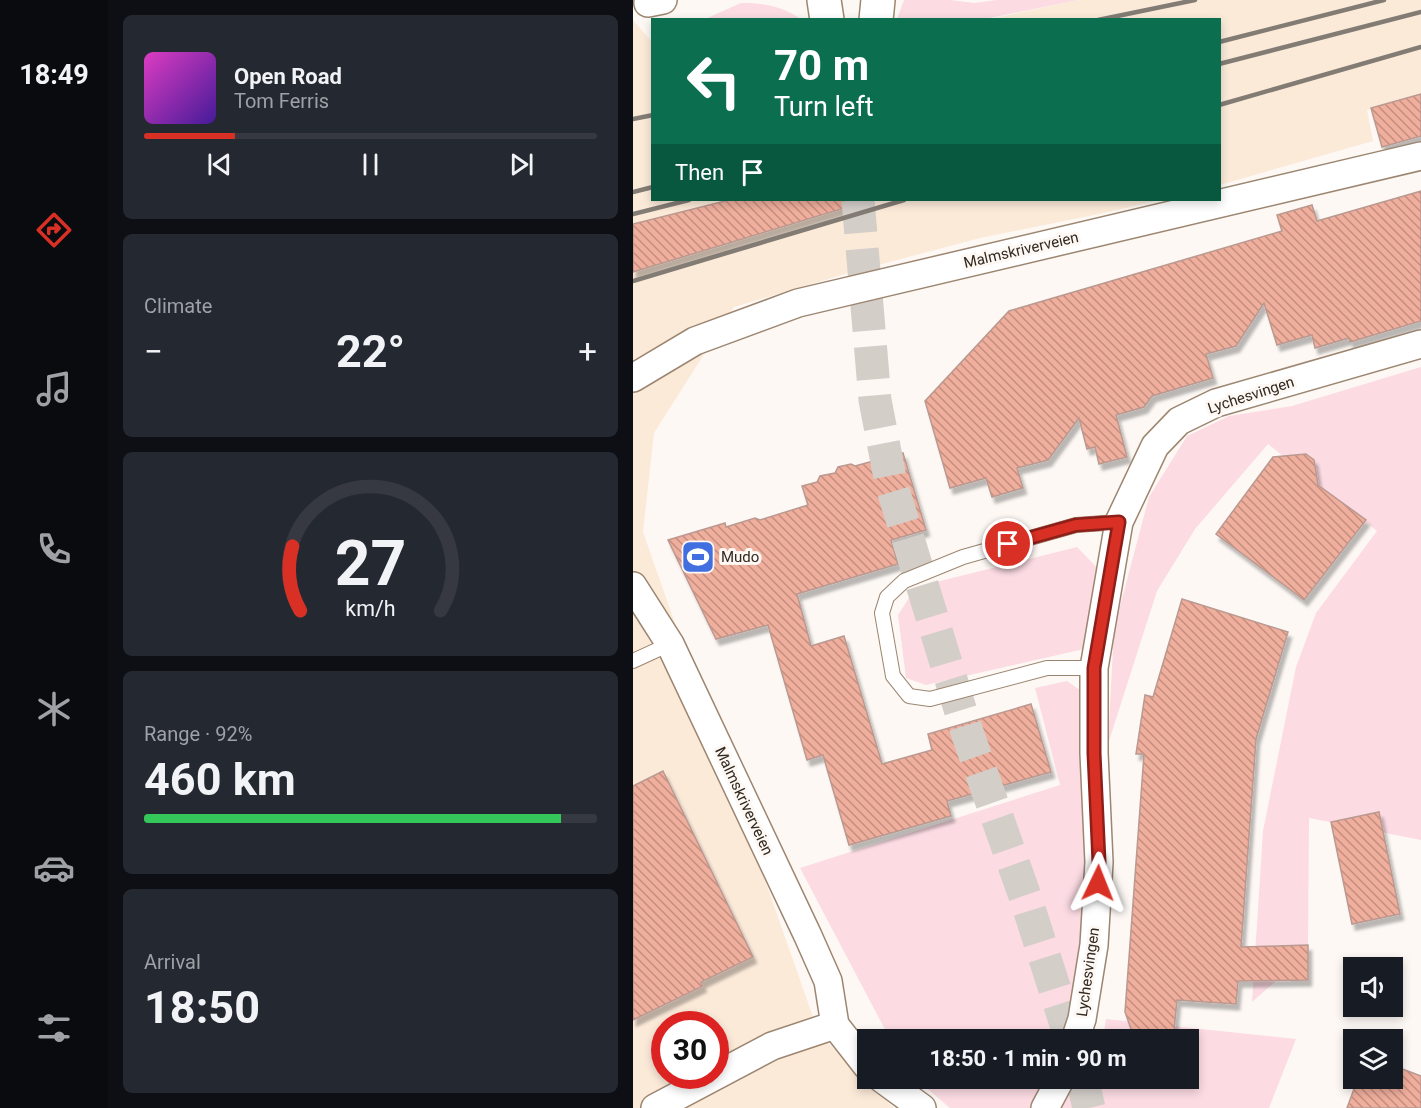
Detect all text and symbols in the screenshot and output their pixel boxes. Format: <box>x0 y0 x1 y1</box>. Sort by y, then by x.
text: 70 m <box>774 41 869 90</box>
icon: left <box>675 42 753 120</box>
text: 18:49 <box>19 59 89 91</box>
text: Open Road <box>234 64 342 89</box>
text: Tom Ferris <box>234 89 329 113</box>
text: Turn left <box>774 91 874 123</box>
icon: previous <box>203 148 236 181</box>
icon: pause <box>354 148 387 181</box>
icon: next <box>505 148 538 181</box>
icon: arrive <box>736 156 769 189</box>
text: Then <box>675 160 724 185</box>
icon: directions <box>33 209 75 251</box>
street label: Malmskriverveien <box>962 228 1080 272</box>
text: Climate <box>144 294 212 318</box>
text: 22° <box>336 325 405 378</box>
text: − <box>144 332 163 371</box>
text: + <box>578 332 597 371</box>
icon: music <box>33 368 75 410</box>
street label: Lychesvingen <box>1206 373 1296 417</box>
pin <box>982 518 1033 569</box>
text: 27 <box>335 527 406 600</box>
icon: arrive <box>991 527 1024 560</box>
icon: phone <box>33 528 75 570</box>
sports icon: Mudo <box>680 539 716 575</box>
place label: Mudo <box>721 548 759 566</box>
text: km/h <box>345 596 396 621</box>
icon: climate <box>33 688 75 730</box>
text: Range · 92% <box>144 722 252 746</box>
street label: Malmskriverveien <box>711 744 777 858</box>
text: 460 km <box>144 753 296 806</box>
icon: car <box>33 847 75 889</box>
position arrow <box>1066 851 1130 915</box>
street label: Lychesvingen <box>1073 926 1103 1018</box>
text: Arrival <box>144 950 201 974</box>
map controls <box>1343 957 1403 1089</box>
button: sound <box>1343 957 1403 1017</box>
text: 18:50 <box>144 981 260 1034</box>
icon: filters <box>33 1007 75 1049</box>
speed limit sign: 30 <box>651 1011 729 1089</box>
button: layers <box>1343 1029 1403 1089</box>
text: 18:50 · 1 min · 90 m <box>930 1046 1126 1071</box>

